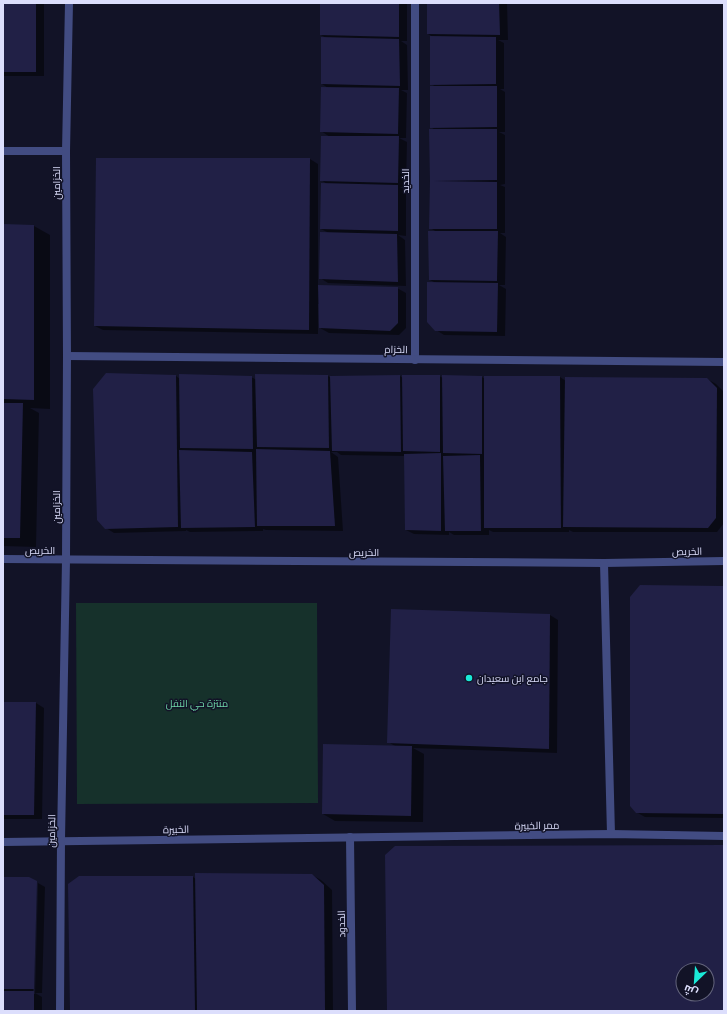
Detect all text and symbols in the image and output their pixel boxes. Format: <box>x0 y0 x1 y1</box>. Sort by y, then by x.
street label: الخزامين <box>51 166 63 200</box>
street label: الخديد <box>400 169 411 193</box>
street label: الخزام <box>384 344 408 357</box>
street label: الخزامين <box>51 490 63 524</box>
street label: الخريص <box>25 545 55 557</box>
street label: الخريص <box>672 546 702 558</box>
street label: الخريص <box>349 547 379 559</box>
marker: جامع ابن سعيدان <box>464 673 474 683</box>
place label: جامع ابن سعيدان <box>477 673 548 685</box>
park label: منتزة حي النفل <box>166 698 228 711</box>
street label: الخزامين <box>46 814 58 848</box>
street label: ممر الخبيرة <box>514 820 560 831</box>
street label: الخبيرة <box>163 824 189 835</box>
street label: الخدود <box>336 910 347 938</box>
north arrow <box>675 962 715 1002</box>
text: ش <box>682 982 700 999</box>

